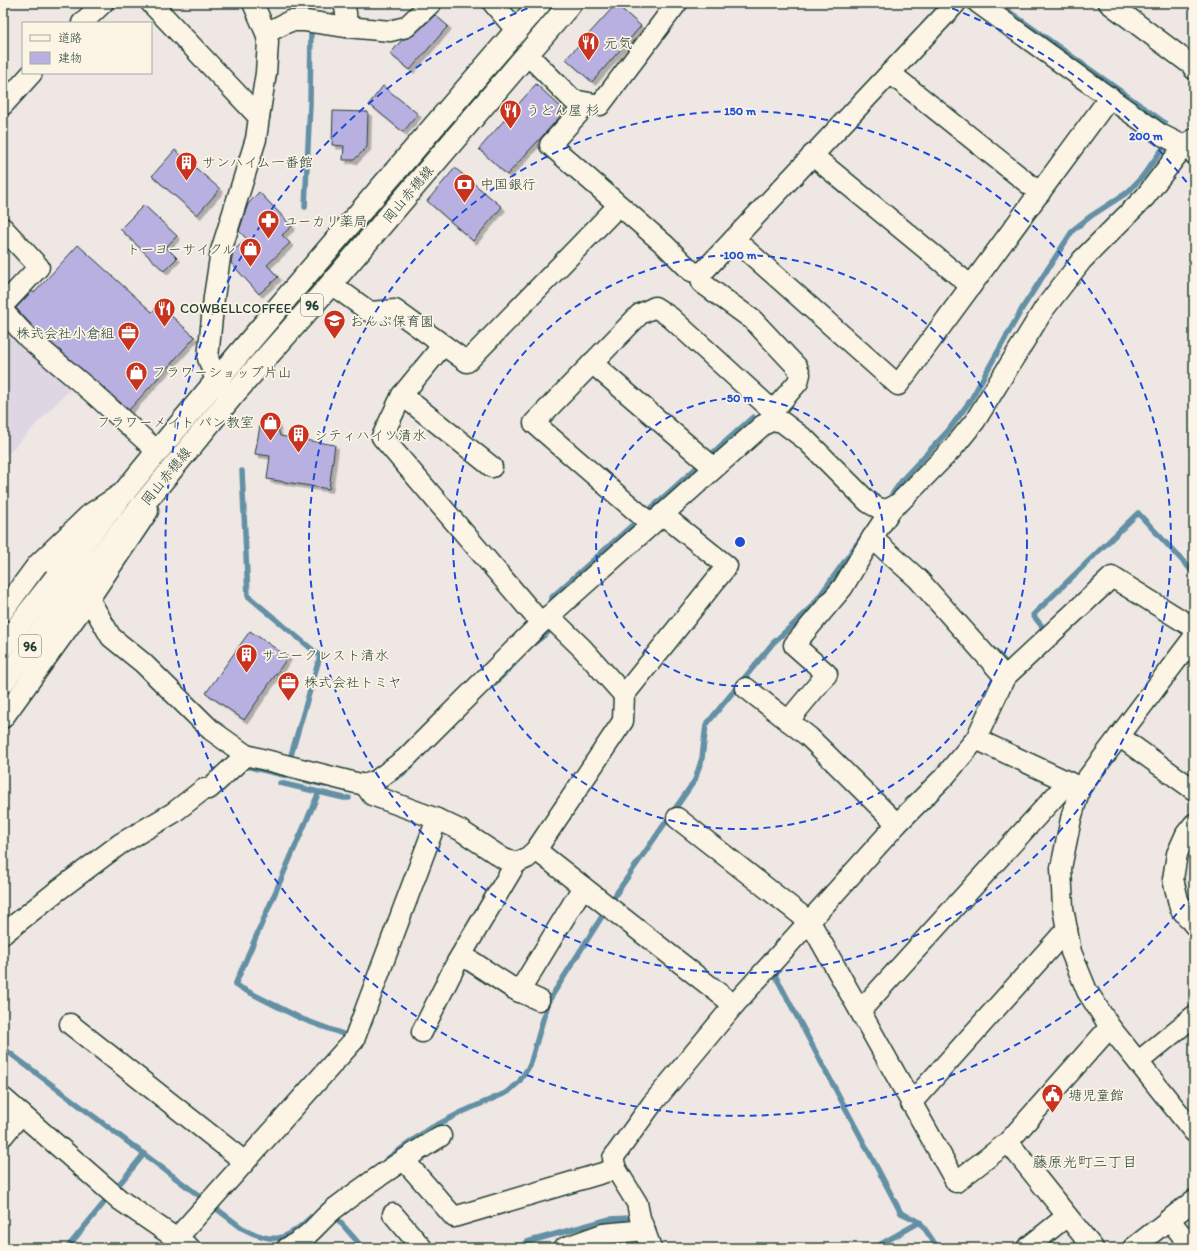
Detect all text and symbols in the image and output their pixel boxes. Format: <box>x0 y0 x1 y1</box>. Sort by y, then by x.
legend <box>22 22 152 74</box>
restaurant icon: 元気 <box>575 30 601 63</box>
text: 道路 <box>58 31 82 45</box>
place label: 元気 <box>604 35 632 52</box>
text: 建物 <box>58 51 82 65</box>
restaurant icon: うどん屋 杉 <box>497 97 523 130</box>
place label: うどん屋 杉 <box>526 102 599 119</box>
text: 150 m <box>724 104 757 118</box>
text: 200 m <box>1129 129 1164 143</box>
building icon: サンハイム一番館 <box>173 149 199 182</box>
place label: サンハイム一番館 <box>202 154 313 171</box>
street label: 岡山赤穂線 <box>379 162 437 227</box>
bank icon: 中国銀行 <box>451 171 477 204</box>
place label: 中国銀行 <box>480 176 536 193</box>
pharmacy icon: ユーカリ薬局 <box>255 208 281 241</box>
place label: ユーカリ薬局 <box>284 213 367 230</box>
shop icon: トーヨーサイクル <box>238 236 264 269</box>
place label: トーヨーサイクル <box>127 241 236 258</box>
text: 100 m <box>723 248 757 262</box>
road number: 96 <box>301 294 323 316</box>
restaurant icon: COWBELLCOFFEE <box>151 295 177 328</box>
place label: COWBELLCOFFEE <box>180 300 292 317</box>
school or university icon: おんぷ保育園 <box>322 308 348 341</box>
place label: おんぷ保育園 <box>350 313 434 330</box>
office icon: 株式会社小倉組 <box>116 320 142 353</box>
place label: 株式会社小倉組 <box>16 325 114 342</box>
shop icon: フラワーショップ片山 <box>123 359 149 392</box>
place label: フラワーショップ片山 <box>152 364 292 381</box>
text: 50 m <box>727 391 754 405</box>
shop icon: フラワーメイト パン教室 <box>257 409 283 442</box>
place label: フラワーメイト パン教室 <box>97 414 254 431</box>
building icon: シティハイツ清水 <box>285 422 311 455</box>
place label: シティハイツ清水 <box>314 427 426 444</box>
street label: 岡山赤穂線 <box>138 444 195 509</box>
centre of rings <box>733 535 747 549</box>
road number: 96 <box>19 635 41 657</box>
building icon: サニークレスト清水 <box>234 642 260 675</box>
place label: サニークレスト清水 <box>262 647 389 664</box>
office icon: 株式会社トミヤ <box>275 669 301 702</box>
place label: 株式会社トミヤ <box>304 674 402 691</box>
public building icon: 塘児童館 <box>1039 1082 1065 1115</box>
place label: 塘児童館 <box>1068 1087 1124 1104</box>
district label: 藤原光町三丁目 <box>1032 1153 1138 1171</box>

